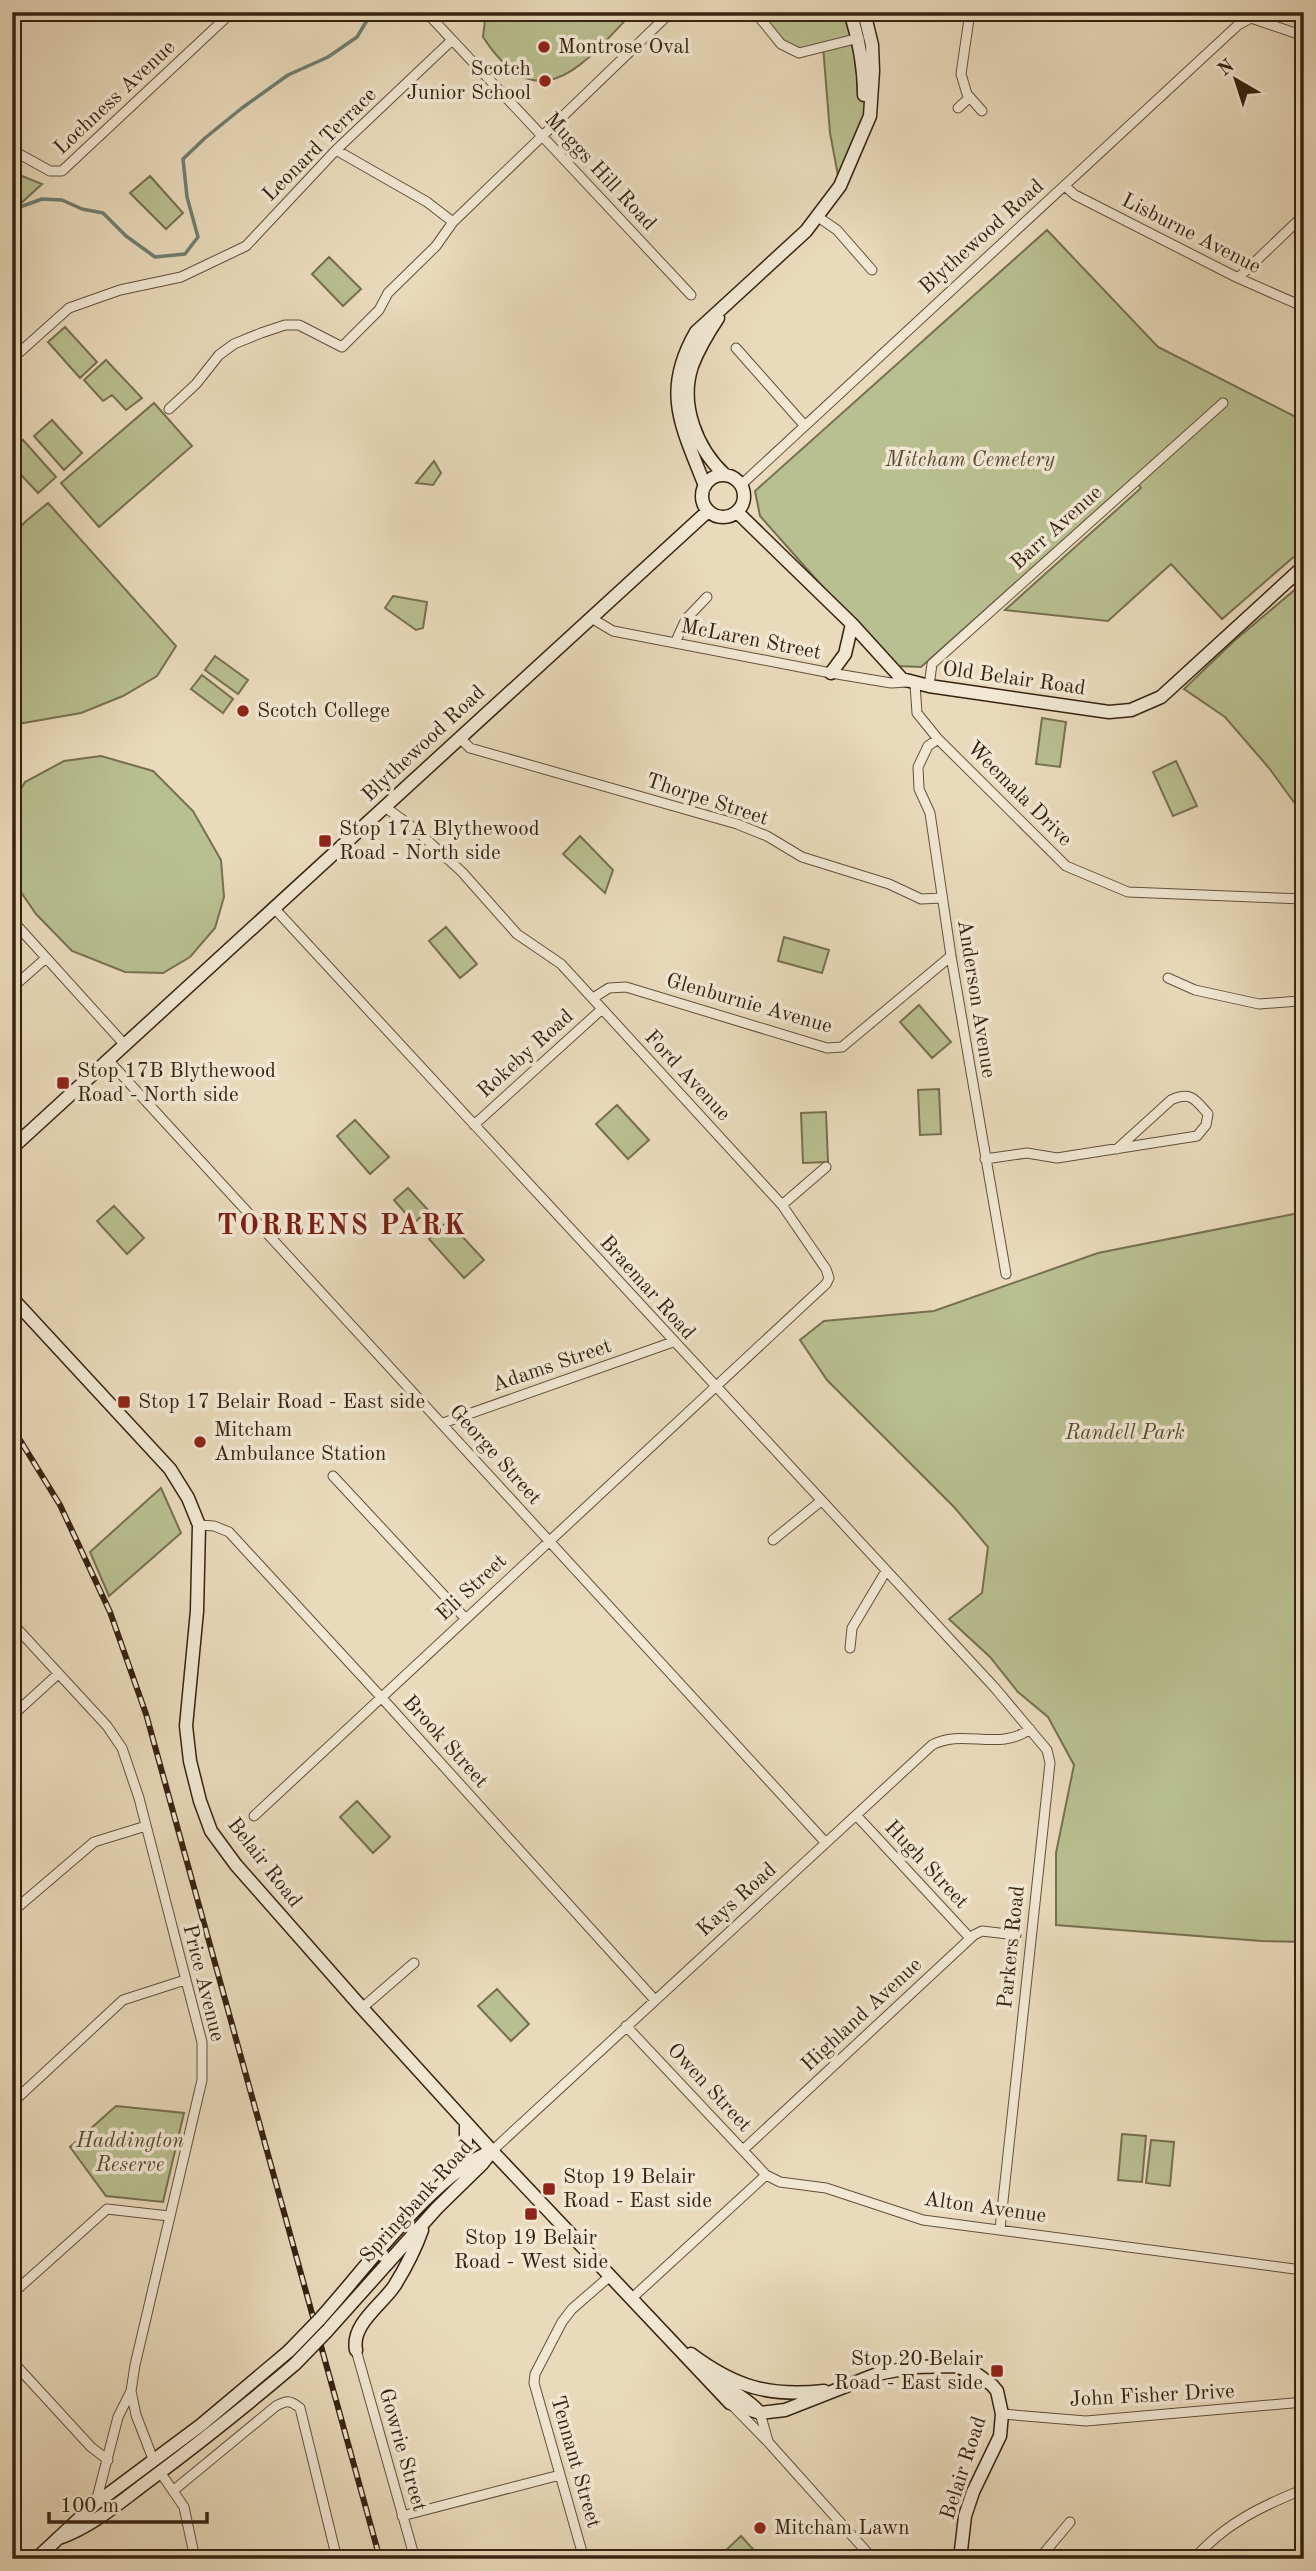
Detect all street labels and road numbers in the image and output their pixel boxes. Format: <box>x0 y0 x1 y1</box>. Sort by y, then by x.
street label: Lochness Avenue <box>50 37 180 159</box>
street label: Leonard Terrace <box>259 84 381 206</box>
street label: Muggs Hill Road <box>540 109 660 235</box>
street label: Blythewood Road <box>916 176 1048 298</box>
street label: Lisburne Avenue <box>1118 190 1264 278</box>
street label: Barr Avenue <box>1007 482 1107 574</box>
street label: McLaren Street <box>679 616 823 664</box>
street label: Old Belair Road <box>941 659 1087 699</box>
street label: Blythewood Road <box>359 682 490 806</box>
street label: Weemala Drive <box>962 737 1076 851</box>
street label: Thorpe Street <box>643 770 771 830</box>
street label: Anderson Avenue <box>953 918 999 1080</box>
street label: Glenburnie Avenue <box>664 970 834 1038</box>
street label: Rokeby Road <box>474 1006 578 1102</box>
street label: Ford Avenue <box>640 1027 734 1125</box>
street label: Braemar Road <box>595 1232 699 1344</box>
street label: Adams Street <box>490 1336 614 1396</box>
street label: George Street <box>445 1401 545 1509</box>
street label: Eli Street <box>433 1551 511 1625</box>
street label: Brook Street <box>398 1692 492 1792</box>
street label: Belair Road <box>223 1814 305 1912</box>
street label: Hugh Street <box>880 1817 972 1913</box>
street label: Kays Road <box>693 1859 781 1941</box>
street label: Parkers Road <box>995 1885 1029 2009</box>
street label: Price Avenue <box>178 1922 228 2044</box>
street label: Highland Avenue <box>798 1954 926 2076</box>
street label: Owen Street <box>663 2040 755 2136</box>
street label: Springbank Road <box>357 2137 477 2267</box>
street label: Alton Avenue <box>922 2189 1048 2227</box>
street label: John Fisher Drive <box>1069 2381 1235 2411</box>
street label: Gowrie Street <box>374 2386 430 2514</box>
street label: Tennant Street <box>546 2393 604 2531</box>
street label: Belair Road <box>937 2414 991 2522</box>

